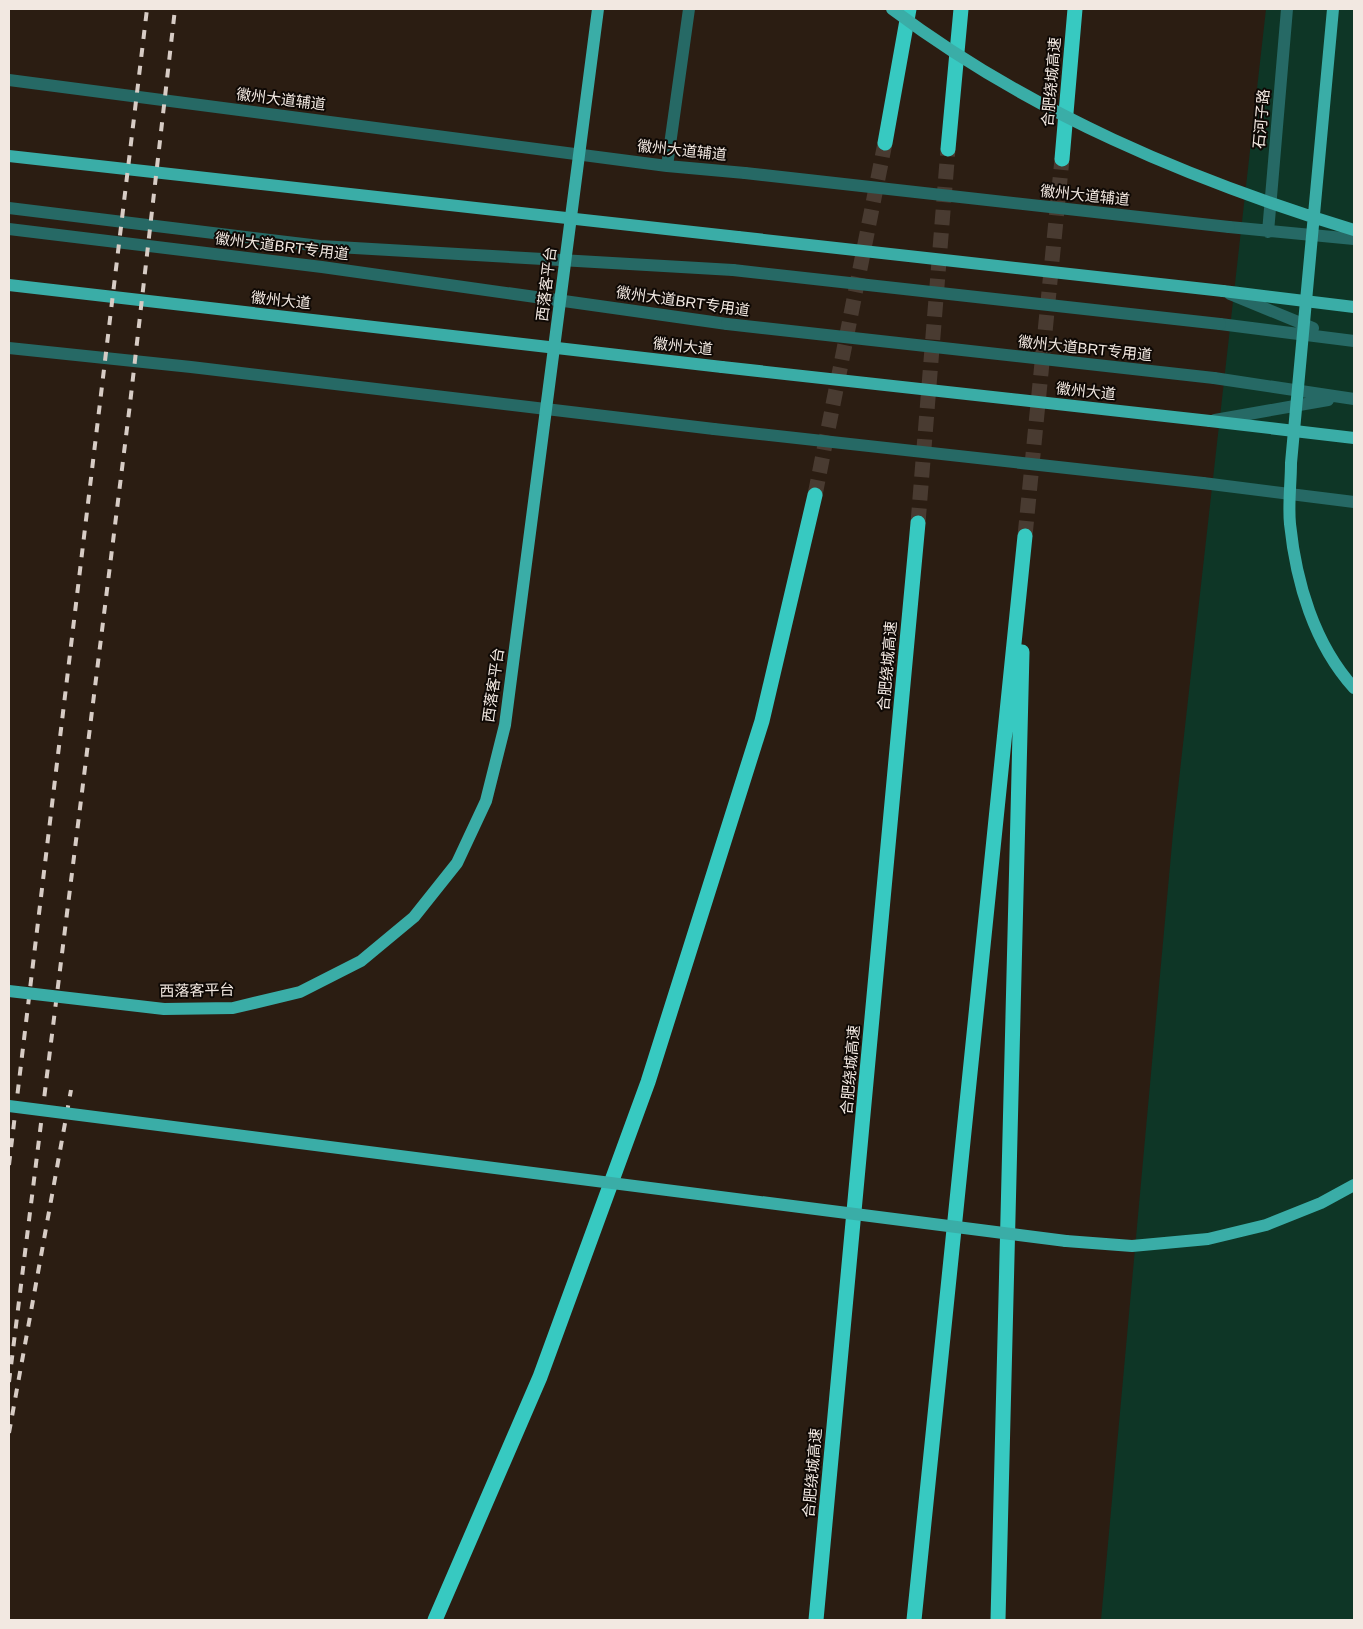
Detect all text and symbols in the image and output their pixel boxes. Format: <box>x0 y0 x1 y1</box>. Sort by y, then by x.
street label: 合肥绕城高速 <box>1039 36 1063 128</box>
street label: 徽州大道辅道 <box>235 85 327 113</box>
street label: 石河子路 <box>1250 88 1272 150</box>
street label: 徽州大道辅道 <box>636 137 728 163</box>
street label: 徽州大道辅道 <box>1039 182 1131 208</box>
street label: 徽州大道BRT专用道 <box>214 229 350 263</box>
street label: 西落客平台 <box>533 246 559 322</box>
street label: 徽州大道BRT专用道 <box>615 283 751 319</box>
street label: 徽州大道 <box>250 288 312 312</box>
street label: 徽州大道BRT专用道 <box>1017 333 1153 363</box>
street label: 徽州大道 <box>652 334 714 358</box>
street label: 徽州大道 <box>1055 379 1117 403</box>
street label: 合肥绕城高速 <box>875 620 899 712</box>
street label: 西落客平台 <box>479 647 507 723</box>
street label: 西落客平台 <box>159 981 235 999</box>
street label: 合肥绕城高速 <box>838 1024 862 1116</box>
street label: 合肥绕城高速 <box>800 1427 824 1519</box>

